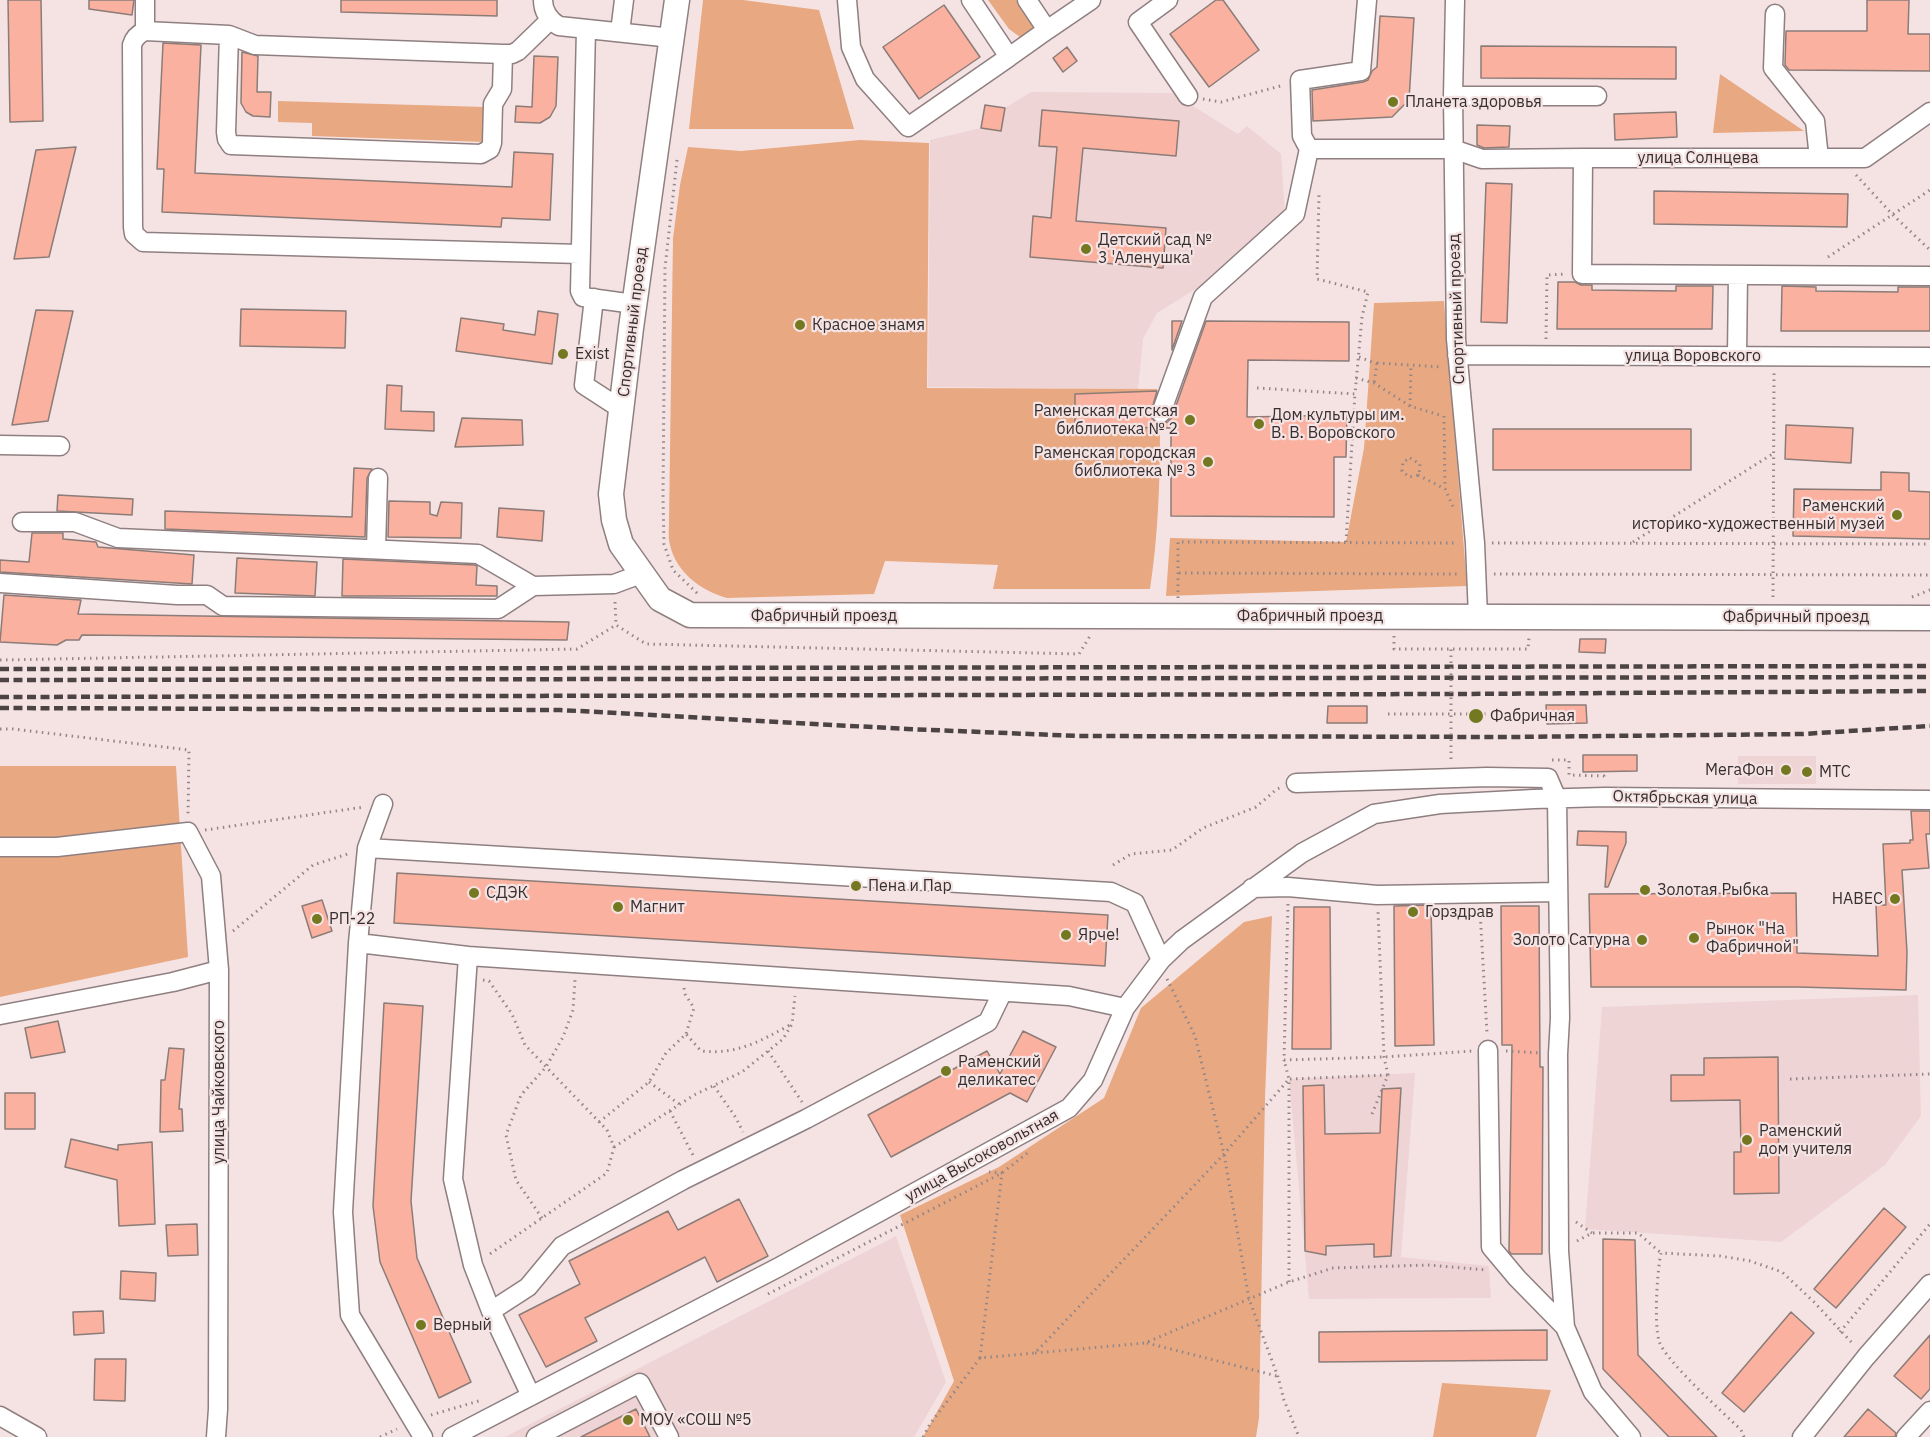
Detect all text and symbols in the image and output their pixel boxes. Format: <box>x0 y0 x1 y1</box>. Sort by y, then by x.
place label: Планета здоровья <box>1405 92 1542 112</box>
marker: Планета здоровья <box>1386 95 1400 109</box>
street label: улица Солнцева <box>1637 148 1759 168</box>
place label: Детский сад № 3 'Аленушка' <box>1098 230 1212 268</box>
street label: Спортивный проезд <box>1445 233 1469 385</box>
marker: Детский сад № 3 'Аленушка' <box>1079 242 1093 256</box>
street label: Спортивный проезд <box>614 246 652 398</box>
place label: Красное знамя <box>812 315 925 335</box>
marker: Красное знамя <box>793 318 807 332</box>
place label: Exist <box>575 344 610 364</box>
street label: улица Воровского <box>1625 346 1761 366</box>
marker: Exist <box>556 347 570 361</box>
place label: Раменская детская библиотека № 2 <box>1034 401 1178 439</box>
place label: Дом культуры им. В. В. Воровского <box>1271 405 1405 443</box>
marker: Раменская детская библиотека № 2 <box>1183 413 1197 427</box>
marker: Дом культуры им. В. В. Воровского <box>1252 417 1266 431</box>
place label: Раменская городская библиотека № 3 <box>1034 443 1196 481</box>
marker: Раменская городская библиотека № 3 <box>1201 455 1215 469</box>
place label: Раменский историко-художественный музей <box>1632 496 1885 534</box>
marker: Раменский историко-художественный музей <box>1890 508 1904 522</box>
street label: Фабричный проезд <box>751 606 897 626</box>
street label: Фабричный проезд <box>1237 606 1383 626</box>
street label: Фабричный проезд <box>1723 607 1869 627</box>
place label: Фабричная <box>1490 706 1575 726</box>
marker: Фабричная <box>1467 707 1485 725</box>
place label: МегаФон <box>1705 760 1774 780</box>
place label: МТС <box>1819 762 1851 782</box>
marker: МегаФон <box>1779 763 1793 777</box>
marker: МТС <box>1800 765 1814 779</box>
street label: Октябрьская улица <box>1613 787 1757 809</box>
place label: Пена и Пар <box>868 876 952 896</box>
marker: Пена и Пар <box>849 879 863 893</box>
place label: Золотая Рыбка <box>1657 880 1769 900</box>
place label: СДЭК <box>486 883 528 903</box>
marker: Золотая Рыбка <box>1638 883 1652 897</box>
marker: СДЭК <box>467 886 481 900</box>
place label: НАВЕС <box>1832 889 1883 909</box>
marker: НАВЕС <box>1888 892 1902 906</box>
place label: Магнит <box>630 897 685 917</box>
marker: Магнит <box>611 900 625 914</box>
place label: Горздрав <box>1425 902 1494 922</box>
marker: Горздрав <box>1406 905 1420 919</box>
place label: РП-22 <box>329 909 375 929</box>
marker: РП-22 <box>310 912 324 926</box>
place label: Рынок "На Фабричной" <box>1706 919 1799 957</box>
place label: Ярче! <box>1078 925 1119 945</box>
marker: Ярче! <box>1059 928 1073 942</box>
place label: Золото Сатурна <box>1513 930 1630 950</box>
marker: Рынок "На Фабричной" <box>1687 931 1701 945</box>
marker: Золото Сатурна <box>1635 933 1649 947</box>
street label: улица Чайковского <box>209 1020 229 1164</box>
place label: Раменский деликатес <box>958 1052 1041 1090</box>
marker: Раменский деликатес <box>939 1064 953 1078</box>
street label: улица Высоковольтная <box>902 1106 1062 1206</box>
place label: Раменский дом учителя <box>1759 1121 1852 1159</box>
marker: Раменский дом учителя <box>1740 1133 1754 1147</box>
place label: Верный <box>433 1315 492 1335</box>
marker: Верный <box>414 1318 428 1332</box>
place label: МОУ «СОШ №5 <box>640 1410 752 1430</box>
marker: МОУ «СОШ №5 <box>621 1413 635 1427</box>

